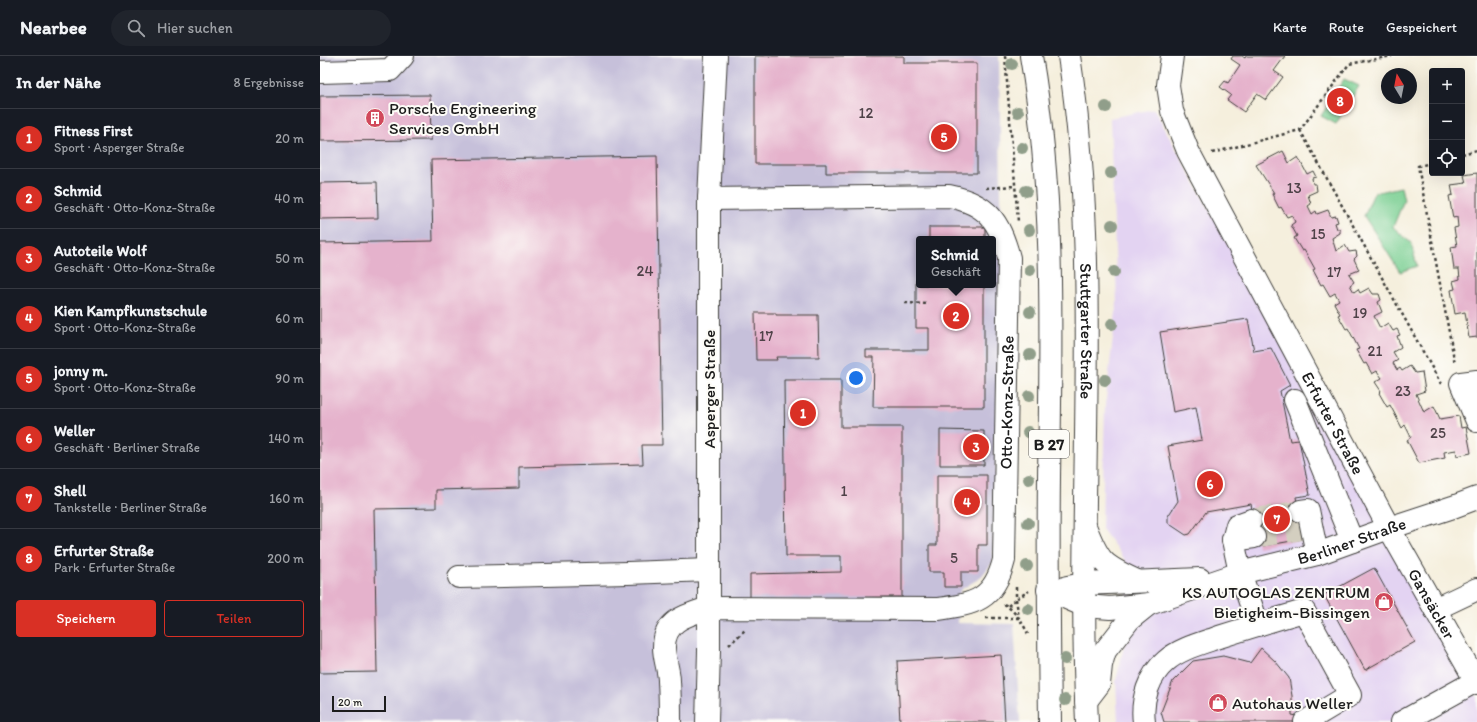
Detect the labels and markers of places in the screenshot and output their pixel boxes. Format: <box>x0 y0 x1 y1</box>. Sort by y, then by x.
pin: 8 <box>1327 86 1353 116</box>
place label: Porsche Engineering Services GmbH <box>389 98 537 138</box>
building icon: Porsche Engineering Services GmbH <box>364 107 386 129</box>
pin: 5 <box>931 122 957 152</box>
pin: 2 <box>943 301 969 331</box>
pin: 1 <box>790 398 816 428</box>
pin: 3 <box>963 432 989 462</box>
pin: 6 <box>1197 469 1223 499</box>
pin: 4 <box>954 487 980 517</box>
pin: 7 <box>1264 504 1290 534</box>
place label: KS AUTOGLAS ZENTRUM Bietigheim-Bissingen <box>1182 582 1370 622</box>
shop icon: KS AUTOGLAS ZENTRUM Bietigheim-Bissingen <box>1373 591 1395 613</box>
shop icon: Autohaus Weller <box>1207 692 1229 714</box>
place label: Autohaus Weller <box>1232 693 1353 713</box>

